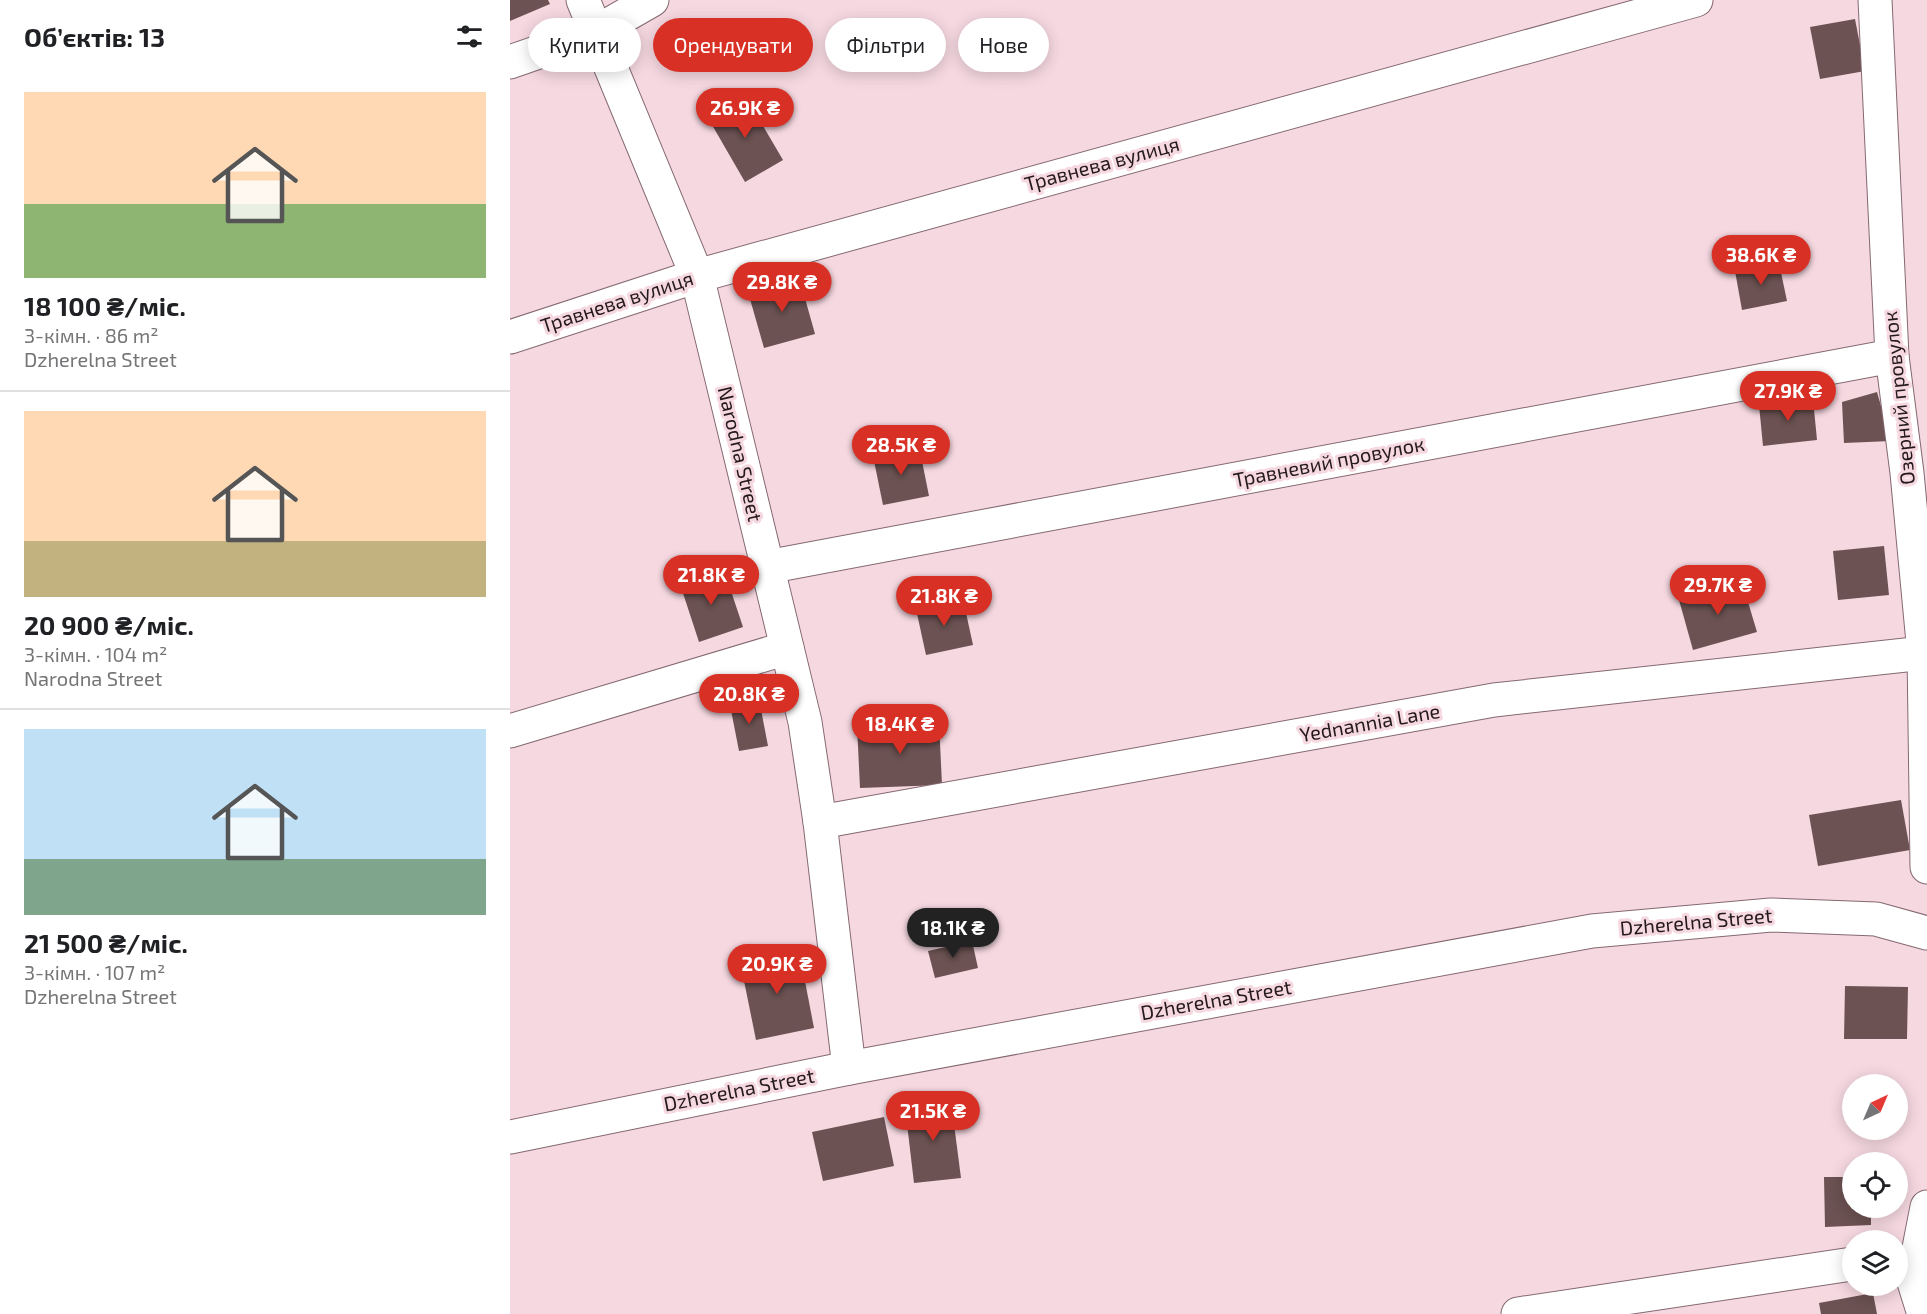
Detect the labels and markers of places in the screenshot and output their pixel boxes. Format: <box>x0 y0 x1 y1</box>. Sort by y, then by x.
pin: 26.9K ₴ <box>690 88 800 139</box>
pin: 38.6K ₴ <box>1706 235 1816 286</box>
pin: 29.8K ₴ <box>727 262 837 313</box>
pin: 27.9K ₴ <box>1733 371 1843 422</box>
pin: 28.5K ₴ <box>846 425 956 476</box>
pin: 21.8K ₴ <box>656 555 766 606</box>
pin: 29.7K ₴ <box>1663 565 1773 616</box>
pin: 21.8K ₴ <box>889 576 999 627</box>
pin: 20.8K ₴ <box>694 674 804 725</box>
pin: 18.4K ₴ <box>845 704 955 755</box>
pin: 18.1K ₴ <box>898 908 1008 959</box>
pin: 20.9K ₴ <box>722 944 832 995</box>
pin: 21.5K ₴ <box>878 1091 988 1142</box>

